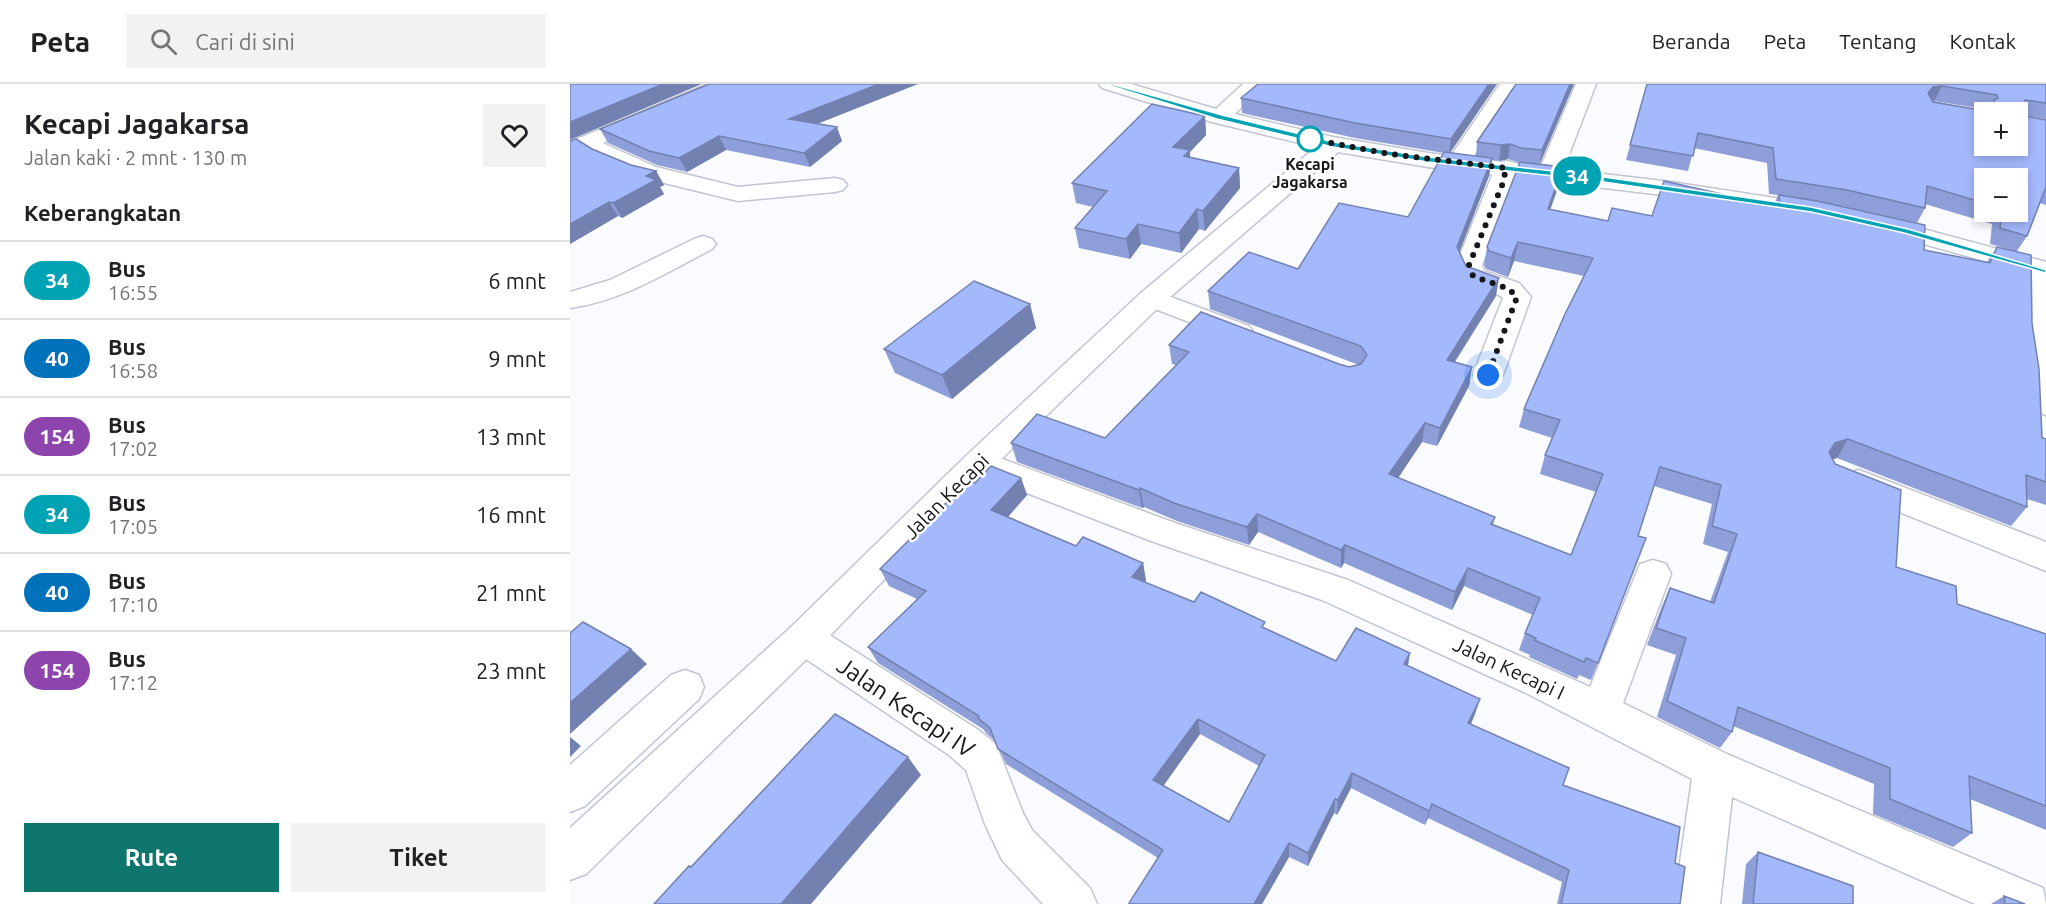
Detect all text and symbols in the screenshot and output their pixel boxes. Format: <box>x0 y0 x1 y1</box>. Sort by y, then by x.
search box <box>126 14 546 68</box>
icon: search <box>147 25 180 58</box>
text: Peta <box>30 26 90 57</box>
text: Cari di sini <box>195 29 295 54</box>
text: Beranda <box>1652 29 1731 53</box>
text: Peta <box>1764 29 1806 53</box>
text: Tentang <box>1839 29 1917 53</box>
text: Kontak <box>1950 29 2016 53</box>
map controls <box>1974 102 2028 222</box>
button: + <box>1974 102 2028 156</box>
button: heart <box>483 104 546 167</box>
text: Kecapi Jagakarsa <box>24 108 250 139</box>
marker: Kecapi Jagakarsa <box>1297 126 1323 152</box>
text: Jalan kaki · 2 mnt · 130 m <box>24 146 247 169</box>
place label: Kecapi Jagakarsa <box>1272 155 1348 191</box>
line badge: 34 <box>1550 156 1604 196</box>
text: 34 <box>1565 164 1589 188</box>
button: − <box>1974 168 2028 222</box>
text: Keberangkatan <box>24 200 181 225</box>
text: Bus <box>108 256 146 281</box>
text: 34 <box>45 268 69 292</box>
text: 6 mnt <box>488 268 546 293</box>
text: 16:55 <box>108 281 158 304</box>
text: Bus <box>108 334 146 359</box>
text: 40 <box>45 346 69 370</box>
text: 9 mnt <box>488 346 546 371</box>
text: 16:58 <box>108 359 158 382</box>
your location <box>1473 360 1503 390</box>
text: Bus <box>108 412 146 437</box>
text: 154 <box>39 424 75 448</box>
text: 13 mnt <box>476 424 546 449</box>
text: 17:02 <box>108 437 158 460</box>
street label: Jalan Kecapi <box>899 449 993 543</box>
text: Bus <box>108 490 146 515</box>
text: 34 <box>45 502 69 526</box>
text: 16 mnt <box>476 502 546 527</box>
text: 17:05 <box>108 515 158 538</box>
text: Bus <box>108 568 146 593</box>
text: 40 <box>45 580 69 604</box>
text: 21 mnt <box>476 580 546 605</box>
text: 17:10 <box>108 593 158 616</box>
street label: Jalan Kecapi I <box>1450 632 1568 704</box>
text: Bus <box>108 646 146 671</box>
street label: Jalan Kecapi IV <box>832 651 980 763</box>
text: 154 <box>39 658 75 682</box>
text: 23 mnt <box>476 658 546 683</box>
text: 17:12 <box>108 671 158 694</box>
button: Rute <box>24 823 279 892</box>
button: Tiket <box>291 823 546 892</box>

